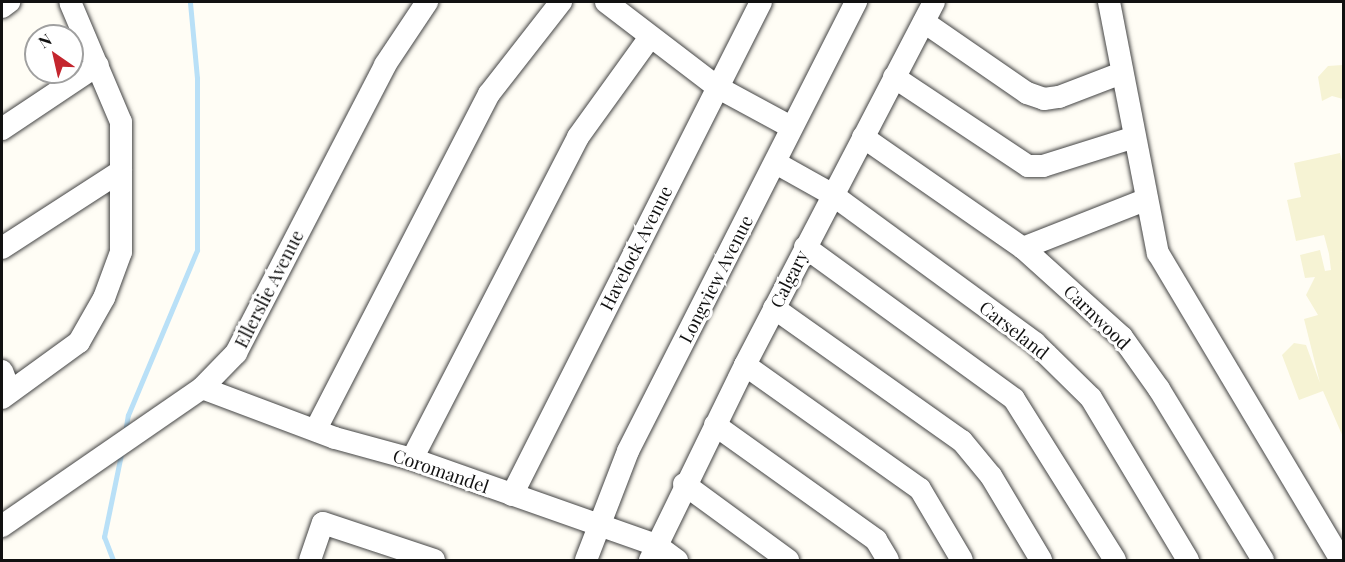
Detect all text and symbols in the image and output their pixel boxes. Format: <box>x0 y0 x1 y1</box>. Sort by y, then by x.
north arrow <box>24 24 84 84</box>
text: N <box>34 28 55 52</box>
street label: Havelock Avenue <box>595 182 677 314</box>
street label: Longview Avenue <box>674 211 758 347</box>
street label: Ellerslie Avenue <box>230 226 308 352</box>
street label: Calgary <box>765 247 813 311</box>
street label: Carnwood <box>1059 280 1135 354</box>
street label: Carseland <box>975 296 1053 364</box>
street label: Coromandel <box>390 444 492 498</box>

